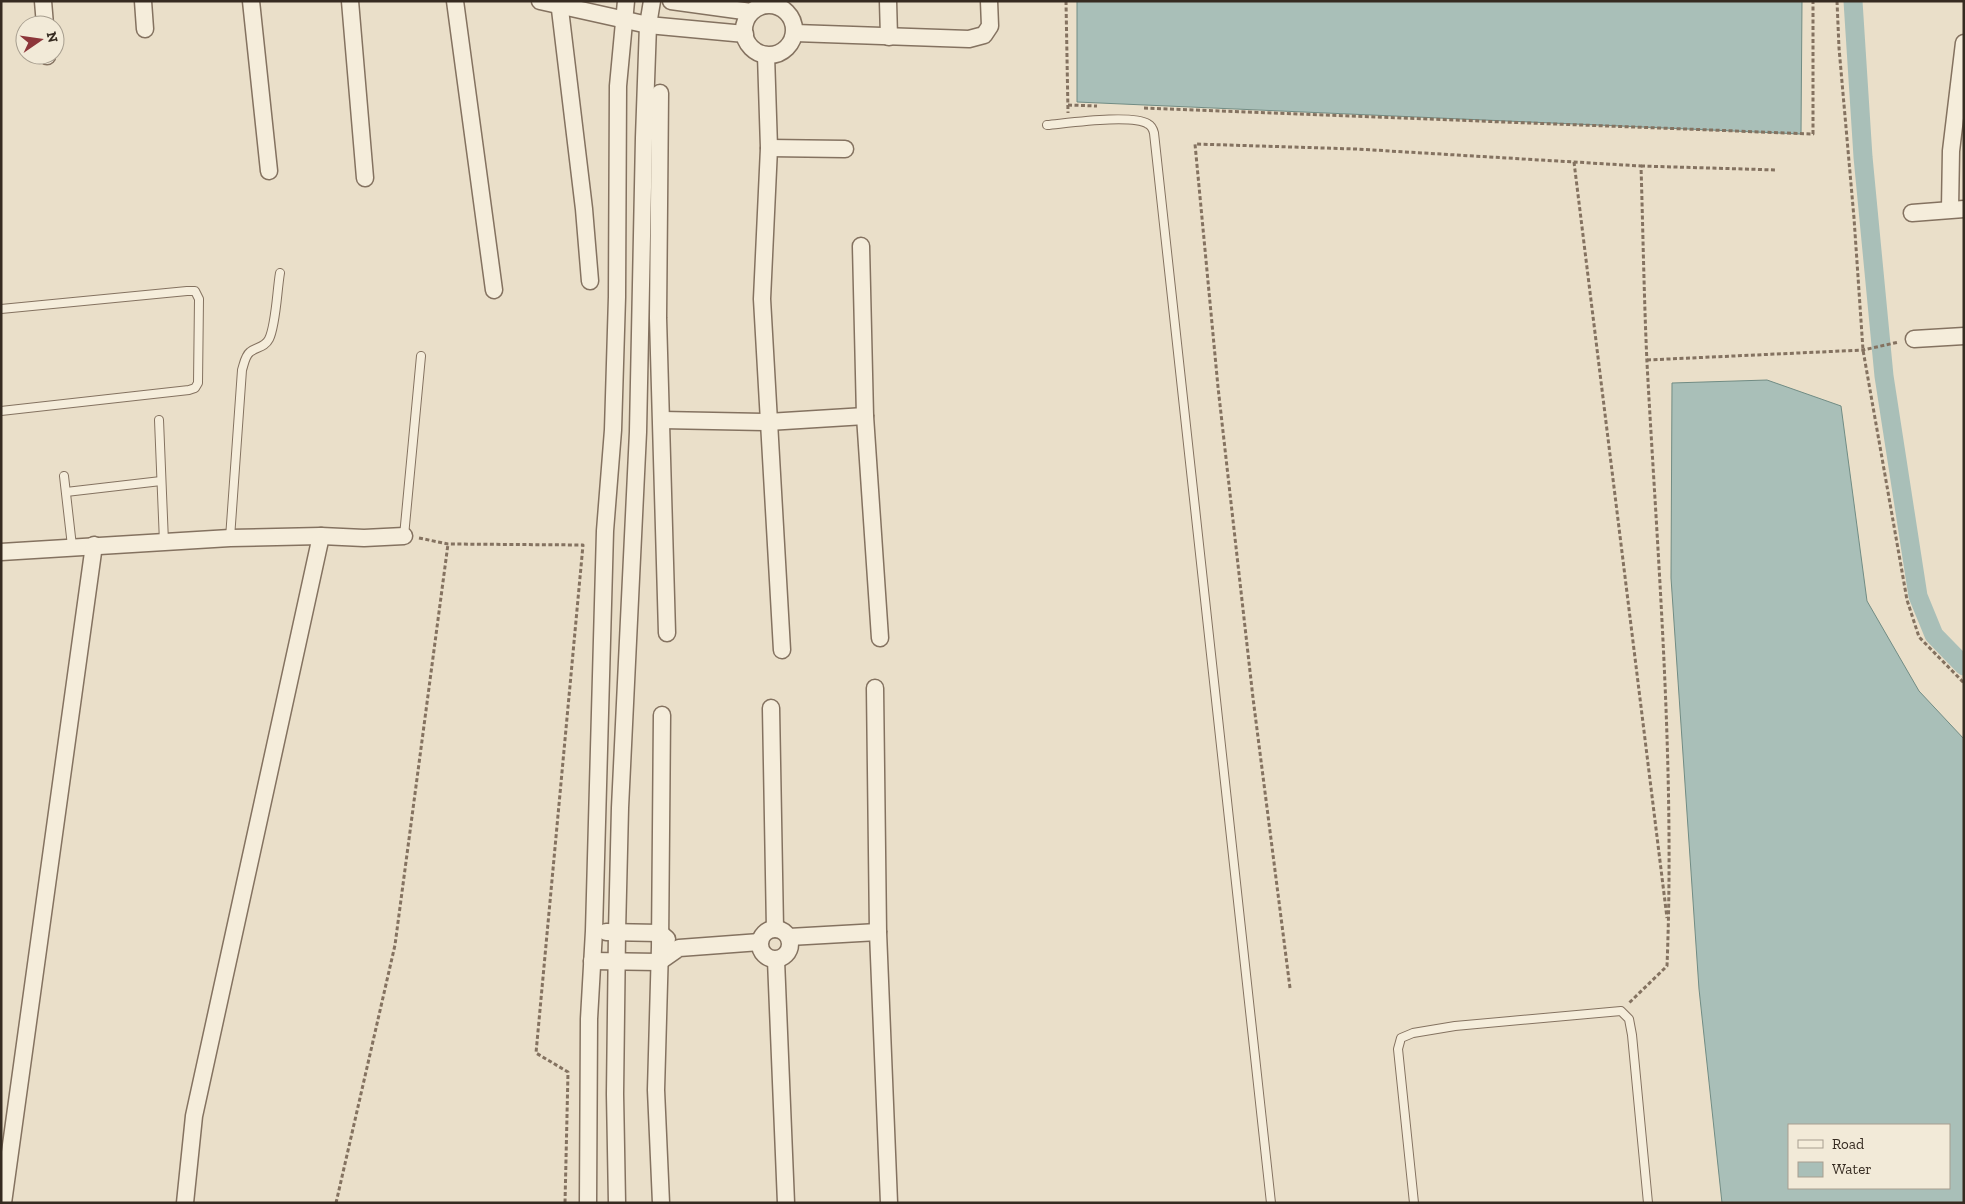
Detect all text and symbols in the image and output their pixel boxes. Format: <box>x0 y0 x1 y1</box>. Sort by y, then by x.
north arrow <box>15 15 65 65</box>
text: N <box>43 30 62 45</box>
legend <box>1788 1124 1950 1189</box>
text: Road <box>1832 1135 1865 1153</box>
text: Water <box>1832 1160 1872 1178</box>

